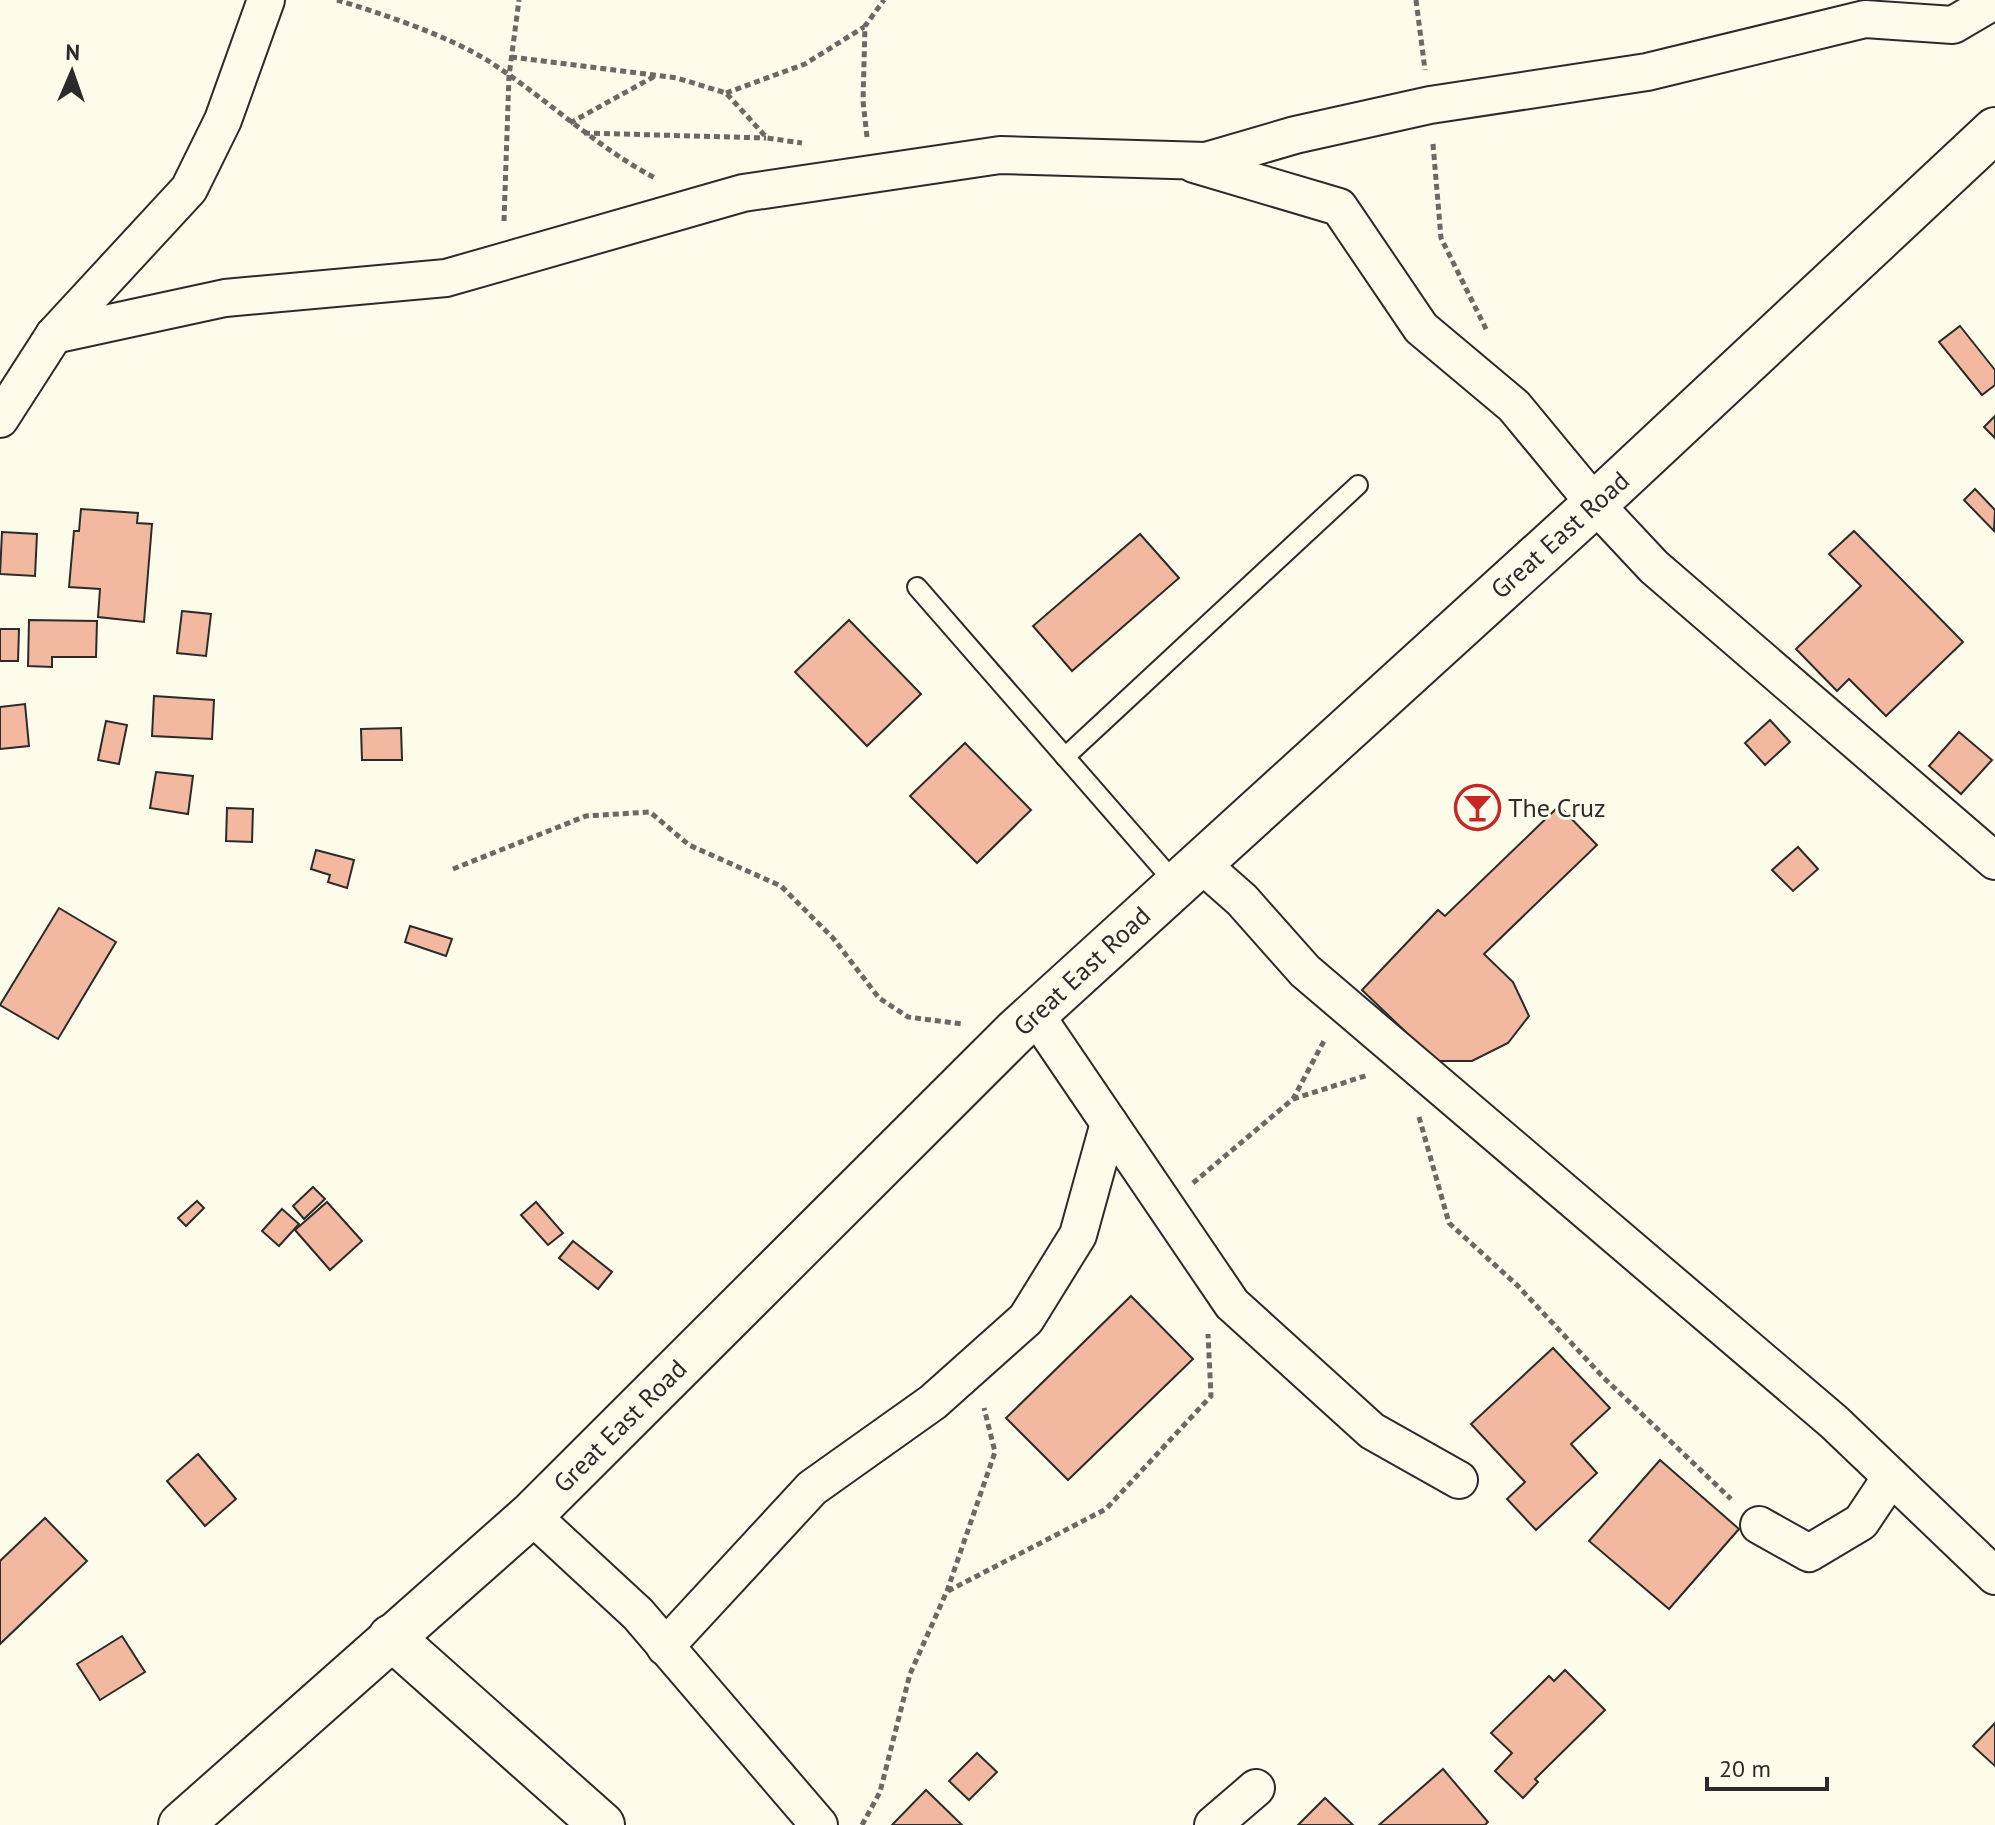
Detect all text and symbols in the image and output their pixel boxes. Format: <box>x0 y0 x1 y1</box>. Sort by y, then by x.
north arrow <box>32 32 112 112</box>
text: N <box>65 38 80 66</box>
street label: Great East Road <box>1484 464 1636 606</box>
bar icon: The Cruz <box>1453 784 1501 832</box>
place label: The Cruz <box>1508 791 1606 824</box>
street label: Great East Road <box>1006 899 1157 1042</box>
street label: Great East Road <box>546 1352 693 1499</box>
scale bar <box>1707 1741 1827 1791</box>
text: 20 m <box>1719 1753 1771 1784</box>

